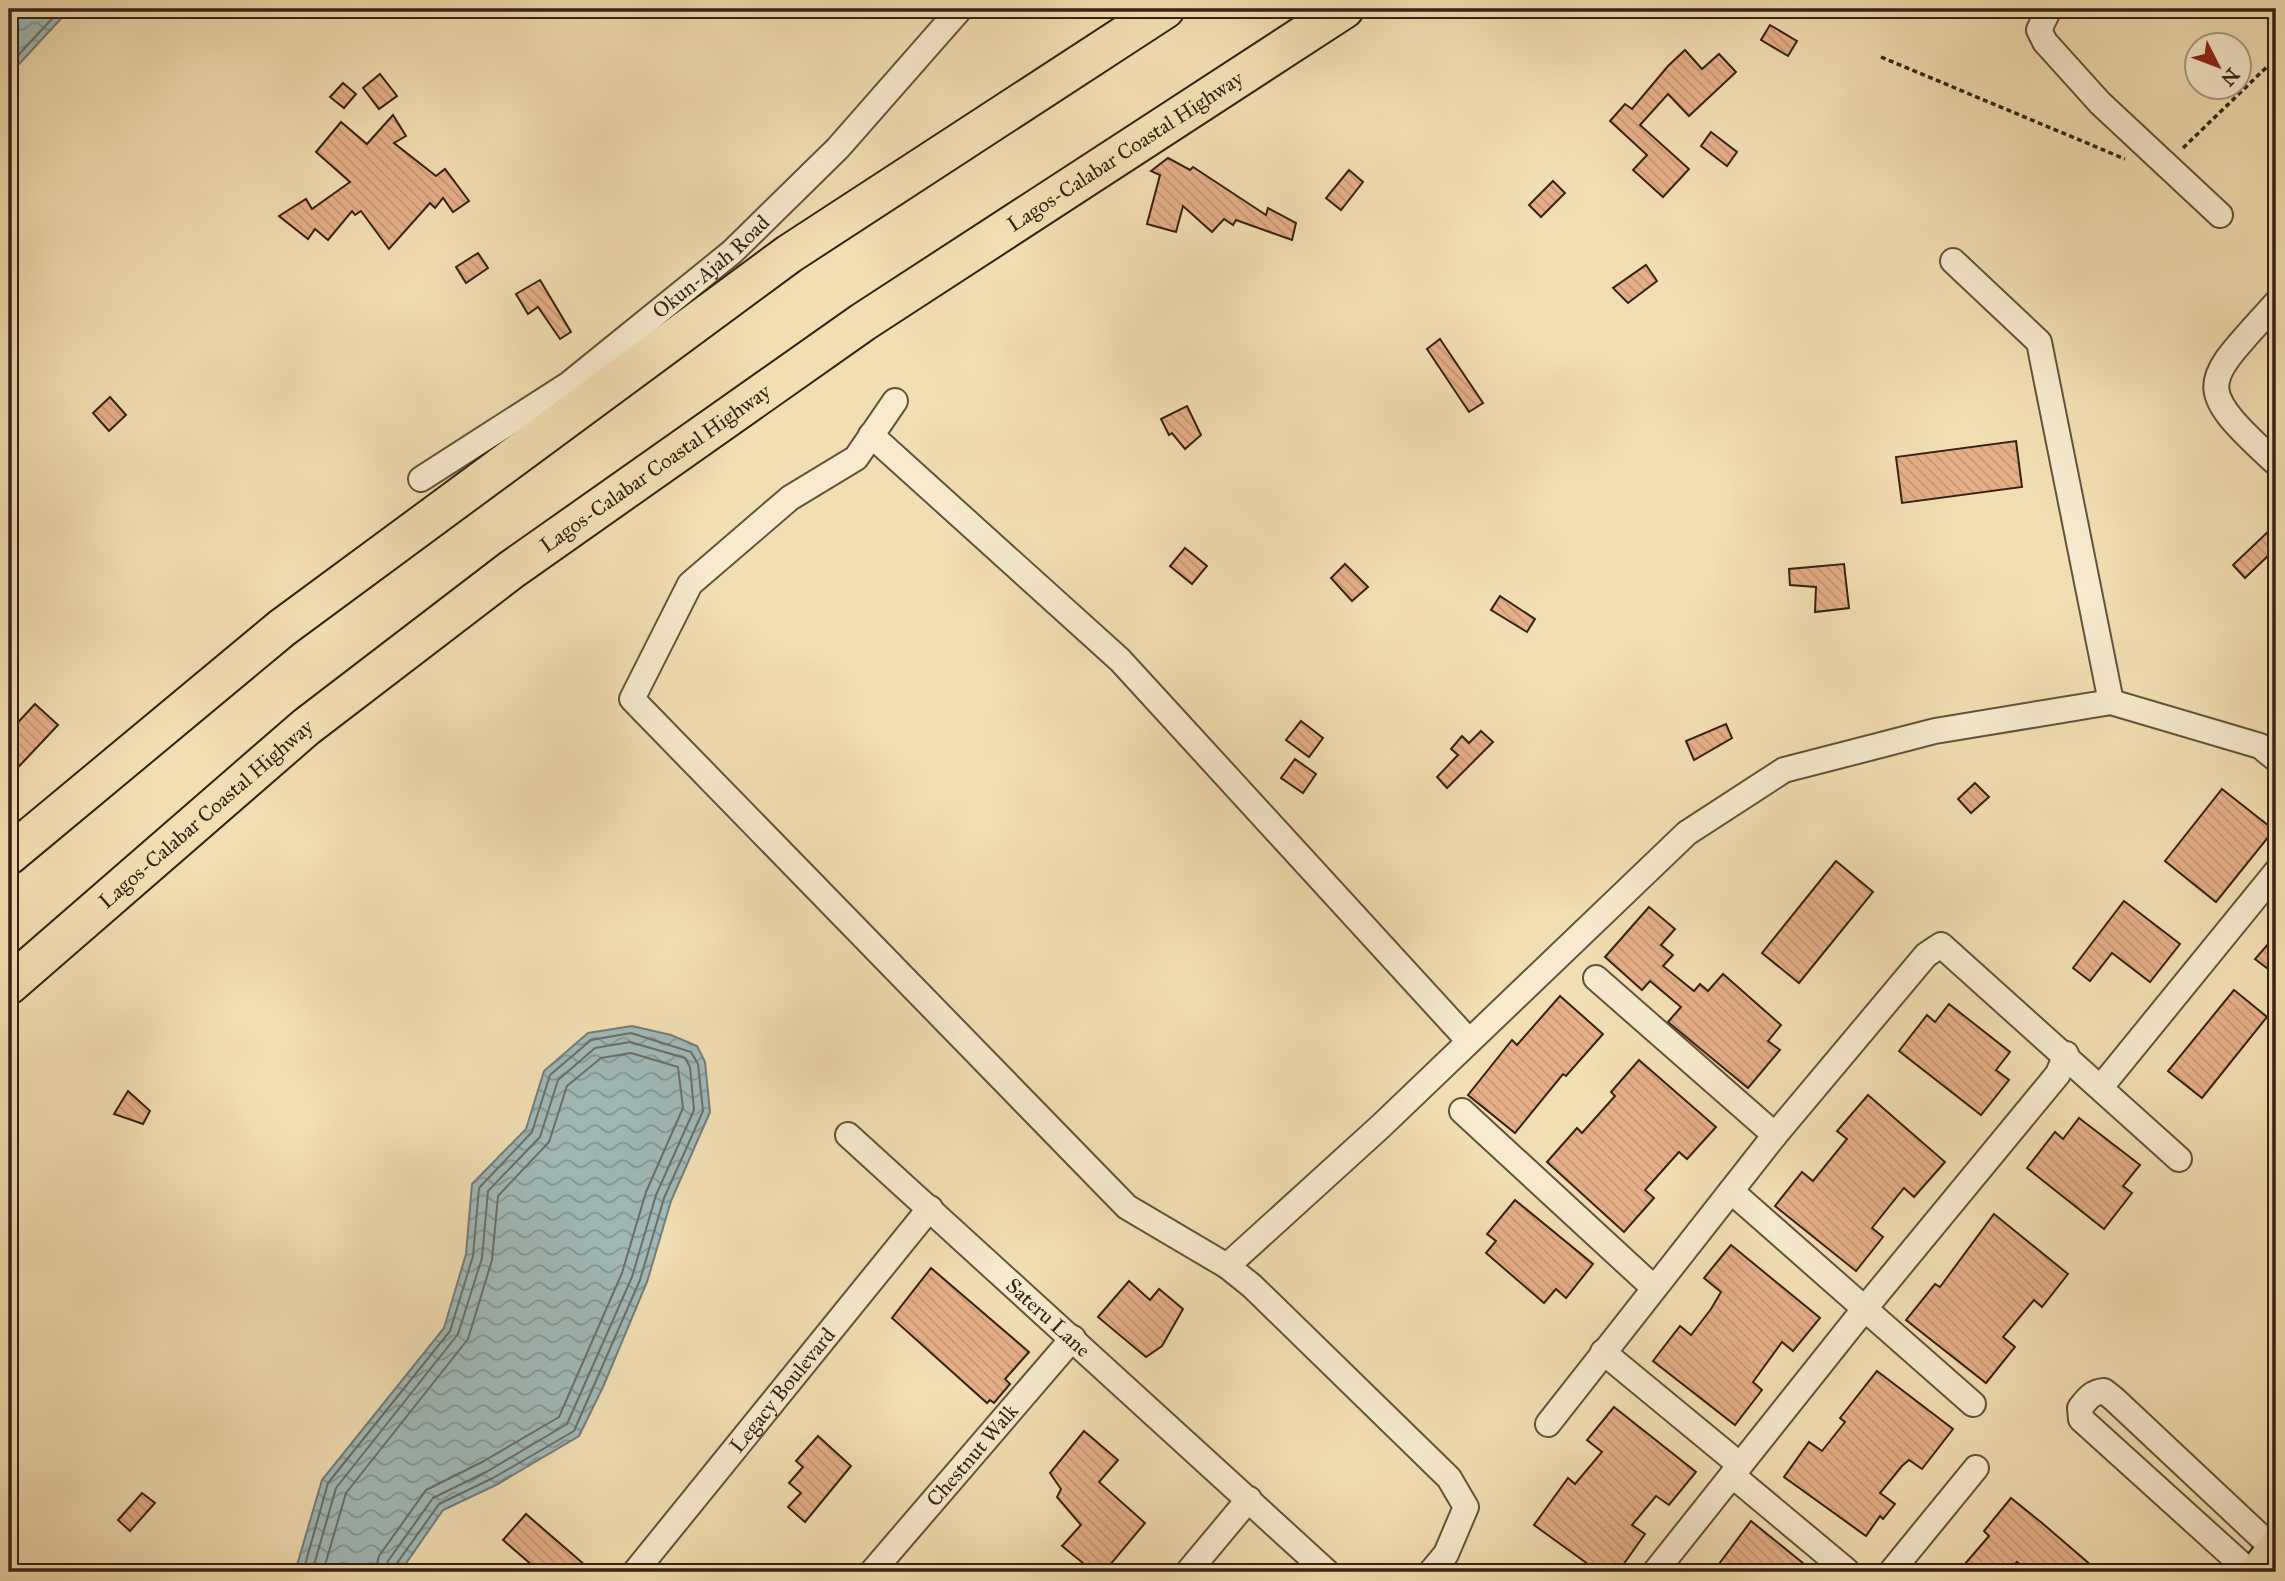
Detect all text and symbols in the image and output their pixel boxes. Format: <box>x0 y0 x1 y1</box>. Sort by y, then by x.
north arrow <box>2184 32 2254 102</box>
text: N <box>2216 63 2244 91</box>
street label: Lagos-Calabar Coastal Highway <box>1002 65 1249 238</box>
street label: Okun-Ajah Road <box>647 209 775 324</box>
street label: Lagos-Calabar Coastal Highway <box>535 378 776 559</box>
street label: Lagos-Calabar Coastal Highway <box>93 713 319 914</box>
street label: Sateru Lane <box>1001 1273 1096 1363</box>
street label: Legacy Boulevard <box>724 1322 841 1458</box>
street label: Chestnut Walk <box>921 1398 1024 1512</box>

